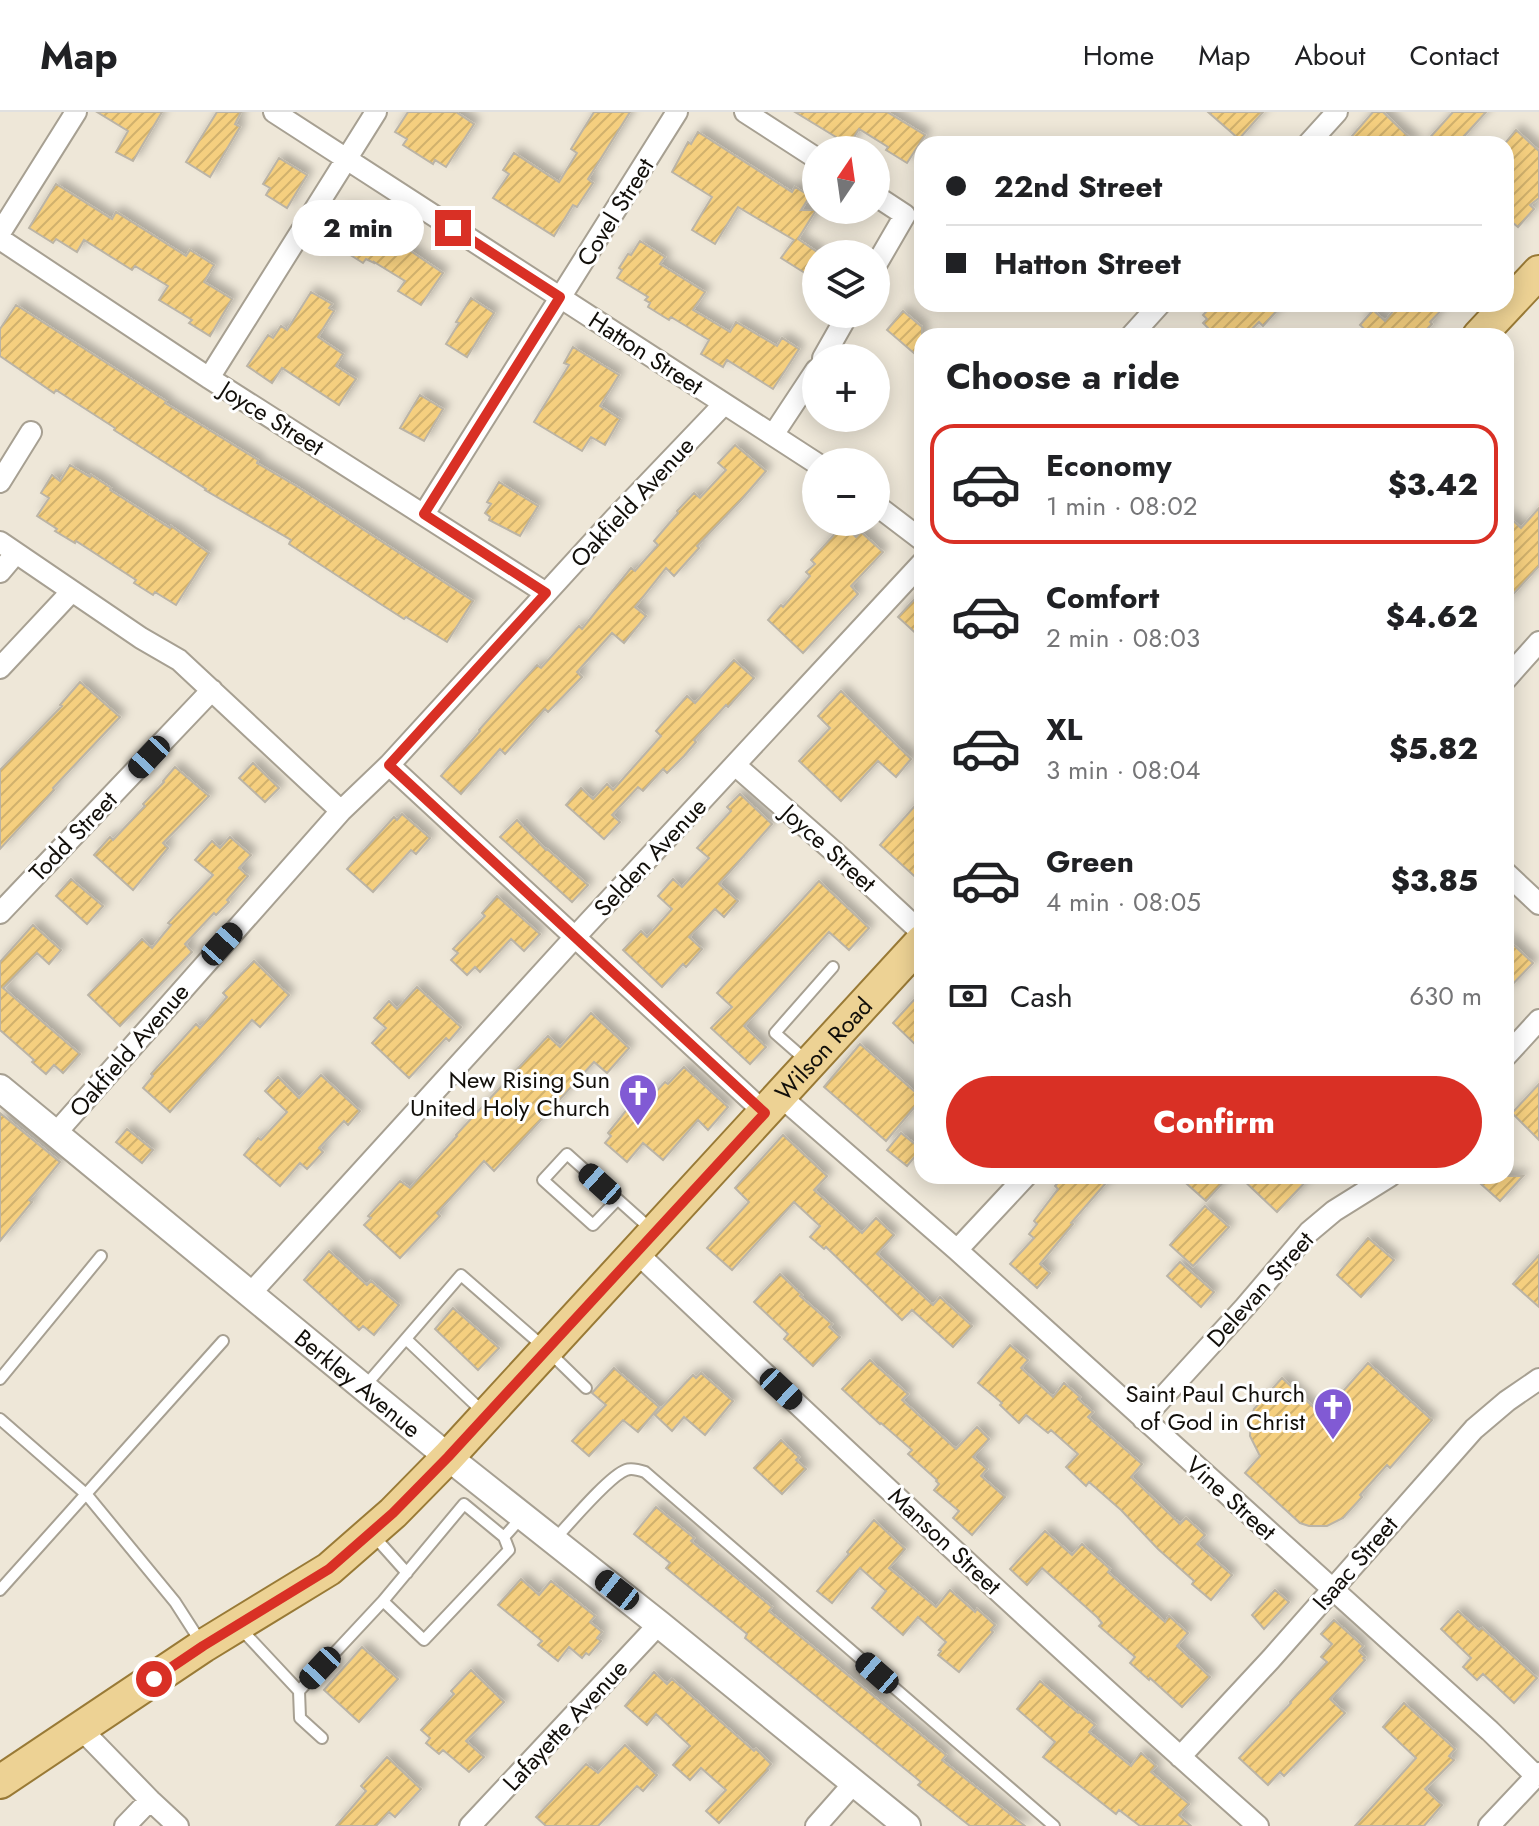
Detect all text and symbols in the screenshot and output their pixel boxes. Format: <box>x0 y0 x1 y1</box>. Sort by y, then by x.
text: Map <box>40 28 118 83</box>
text: Home <box>1083 35 1154 76</box>
text: Map <box>1198 35 1250 76</box>
text: About <box>1294 35 1366 76</box>
text: Contact <box>1410 35 1499 76</box>
north arrow <box>802 136 890 224</box>
map controls <box>802 136 890 536</box>
street label: Covel Street <box>568 151 662 273</box>
text: 22nd Street <box>994 165 1162 208</box>
callout: 2 min <box>293 200 425 256</box>
text: 2 min <box>323 209 393 247</box>
route end <box>435 210 471 246</box>
button: layers <box>802 240 890 328</box>
text: Hatton Street <box>994 242 1181 285</box>
street label: Hatton Street <box>582 303 710 403</box>
button: + <box>802 344 890 432</box>
text: Choose a ride <box>946 350 1180 402</box>
street label: Joyce Street <box>211 371 331 464</box>
street label: Oakfield Avenue <box>562 429 702 575</box>
text: Economy <box>1046 444 1172 487</box>
button: − <box>802 448 890 536</box>
icon: car <box>950 448 1022 520</box>
text: $3.42 <box>1388 463 1478 506</box>
text: 1 min · 08:02 <box>1046 487 1198 525</box>
text: Comfort <box>1046 576 1159 619</box>
icon: car <box>950 580 1022 652</box>
text: $4.62 <box>1386 595 1478 638</box>
text: 2 min · 08:03 <box>1046 619 1200 657</box>
text: XL <box>1046 708 1082 751</box>
icon: car <box>950 712 1022 784</box>
text: $5.82 <box>1389 727 1478 770</box>
car <box>124 731 174 783</box>
text: 3 min · 08:04 <box>1046 751 1200 789</box>
street label: Todd Street <box>21 783 125 889</box>
street label: Selden Avenue <box>585 790 715 924</box>
street label: Joyce Street <box>772 794 884 900</box>
text: Green <box>1046 840 1134 883</box>
icon: car <box>950 844 1022 916</box>
text: $3.85 <box>1391 859 1478 902</box>
text: 4 min · 08:05 <box>1046 883 1201 921</box>
car <box>197 918 247 970</box>
icon: cash <box>946 974 990 1018</box>
street label: Oakfield Avenue <box>61 975 197 1125</box>
text: Cash <box>1010 975 1073 1018</box>
text: 630 m <box>1409 977 1482 1015</box>
street label: Wilson Road <box>766 989 880 1108</box>
place label: New Rising Sun United Holy Church <box>410 1062 610 1125</box>
church icon: New Rising Sun United Holy Church <box>617 1072 659 1127</box>
button: Confirm <box>946 1076 1482 1168</box>
car <box>574 1159 626 1209</box>
street label: Delevan Street <box>1198 1223 1322 1355</box>
street label: Berkley Avenue <box>287 1320 429 1446</box>
car <box>755 1364 807 1414</box>
place label: Saint Paul Church of God in Christ <box>1126 1376 1305 1439</box>
church icon: Saint Paul Church of God in Christ <box>1312 1386 1354 1441</box>
street label: Vine Street <box>1178 1448 1284 1548</box>
street label: Manson Street <box>881 1479 1010 1603</box>
street label: Isaac Street <box>1304 1508 1406 1618</box>
car <box>591 1566 643 1614</box>
car <box>295 1642 345 1694</box>
car <box>851 1648 903 1698</box>
street label: Lafayette Avenue <box>495 1651 635 1799</box>
route start <box>136 1661 172 1697</box>

